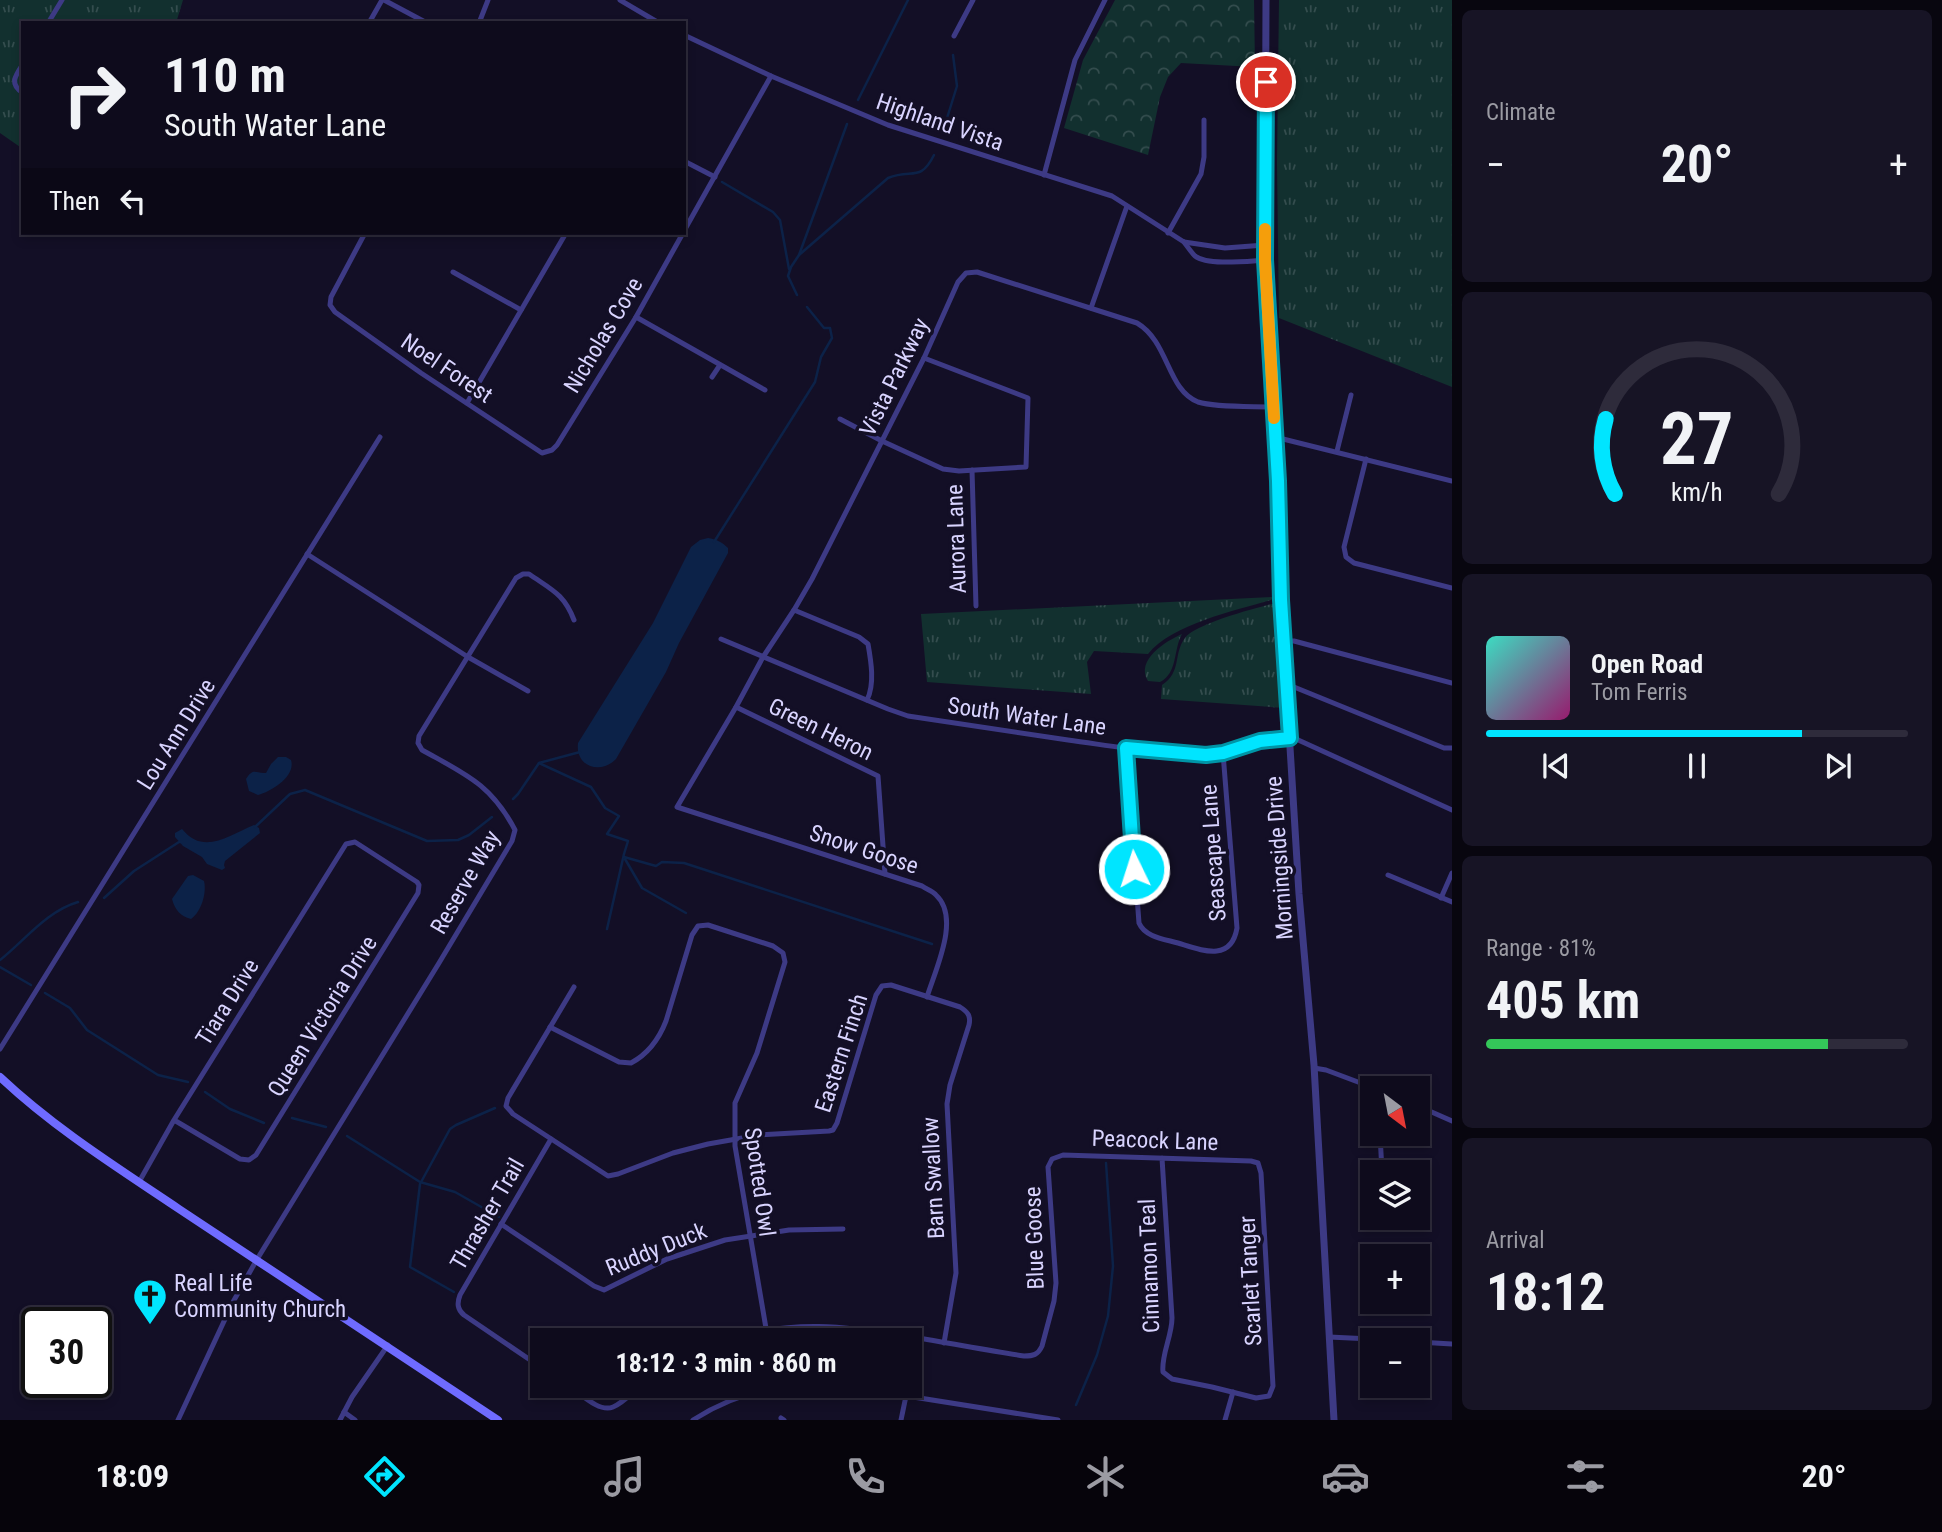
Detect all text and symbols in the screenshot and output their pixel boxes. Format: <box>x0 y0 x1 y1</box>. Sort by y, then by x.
text: 110 m <box>164 47 286 104</box>
icon: right <box>49 49 140 140</box>
pin <box>1236 52 1296 112</box>
icon: arrive <box>1247 63 1285 101</box>
street label: Highland Vista <box>873 88 1007 157</box>
text: Climate <box>1486 99 1556 126</box>
text: South Water Lane <box>164 106 386 144</box>
text: 20° <box>1661 134 1733 195</box>
text: − <box>1486 143 1505 187</box>
text: + <box>1889 143 1908 187</box>
icon: left <box>114 182 152 220</box>
text: Then <box>49 186 100 216</box>
street label: Nicholas Cove <box>558 273 648 398</box>
street label: Vista Parkway <box>854 313 935 441</box>
street label: Noel Forest <box>396 328 498 409</box>
text: 27 <box>1660 396 1734 482</box>
text: km/h <box>1671 478 1723 507</box>
street label: Aurora Lane <box>941 484 972 594</box>
text: Open Road <box>1591 649 1703 679</box>
street label: Lou Ann Drive <box>132 674 221 795</box>
text: Tom Ferris <box>1591 679 1687 706</box>
street label: South Water Lane <box>946 692 1108 741</box>
street label: Green Heron <box>764 693 877 766</box>
icon: previous <box>1537 747 1575 785</box>
icon: pause <box>1678 747 1716 785</box>
icon: next <box>1819 747 1857 785</box>
street label: Morningside Drive <box>1260 775 1299 941</box>
street label: Seascape Lane <box>1195 784 1232 922</box>
street label: Snow Goose <box>806 819 922 880</box>
street label: Reserve Way <box>425 825 506 939</box>
position arrow <box>1097 832 1171 906</box>
street label: Queen Victoria Drive <box>262 931 383 1102</box>
text: Range · 81% <box>1486 935 1596 962</box>
street label: Tiara Drive <box>190 954 265 1051</box>
text: 405 km <box>1486 970 1640 1031</box>
street label: Eastern Finch <box>810 990 873 1116</box>
north arrow <box>1360 1076 1430 1146</box>
map controls <box>1360 1076 1430 1398</box>
street label: Barn Swallow <box>917 1116 950 1240</box>
street label: Peacock Lane <box>1091 1125 1219 1156</box>
street label: Spotted Owl <box>738 1126 781 1238</box>
street label: Thrasher Trail <box>445 1154 530 1275</box>
button: layers <box>1360 1160 1430 1230</box>
street label: Blue Goose <box>1019 1186 1050 1290</box>
street label: Cinnamon Teal <box>1134 1198 1165 1334</box>
street label: Scarlet Tanger <box>1234 1215 1267 1347</box>
street label: Ruddy Duck <box>602 1217 711 1282</box>
text: Arrival <box>1486 1227 1545 1254</box>
button: + <box>1360 1244 1430 1314</box>
text: 18:12 <box>1486 1262 1605 1323</box>
place label: Real Life Community Church <box>174 1270 346 1323</box>
church icon: Real Life Community Church <box>131 1277 169 1326</box>
speed limit sign: 30 <box>21 1307 112 1398</box>
button: − <box>1360 1328 1430 1398</box>
text: 18:12 · 3 min · 860 m <box>616 1348 836 1378</box>
icon: directions <box>360 1452 409 1501</box>
icon: music <box>600 1452 649 1501</box>
icon: phone <box>841 1452 890 1501</box>
icon: climate <box>1081 1452 1130 1501</box>
icon: car <box>1321 1452 1370 1501</box>
icon: filters <box>1561 1452 1610 1501</box>
text: 18:09 <box>96 1457 169 1495</box>
text: 20° <box>1802 1457 1846 1495</box>

